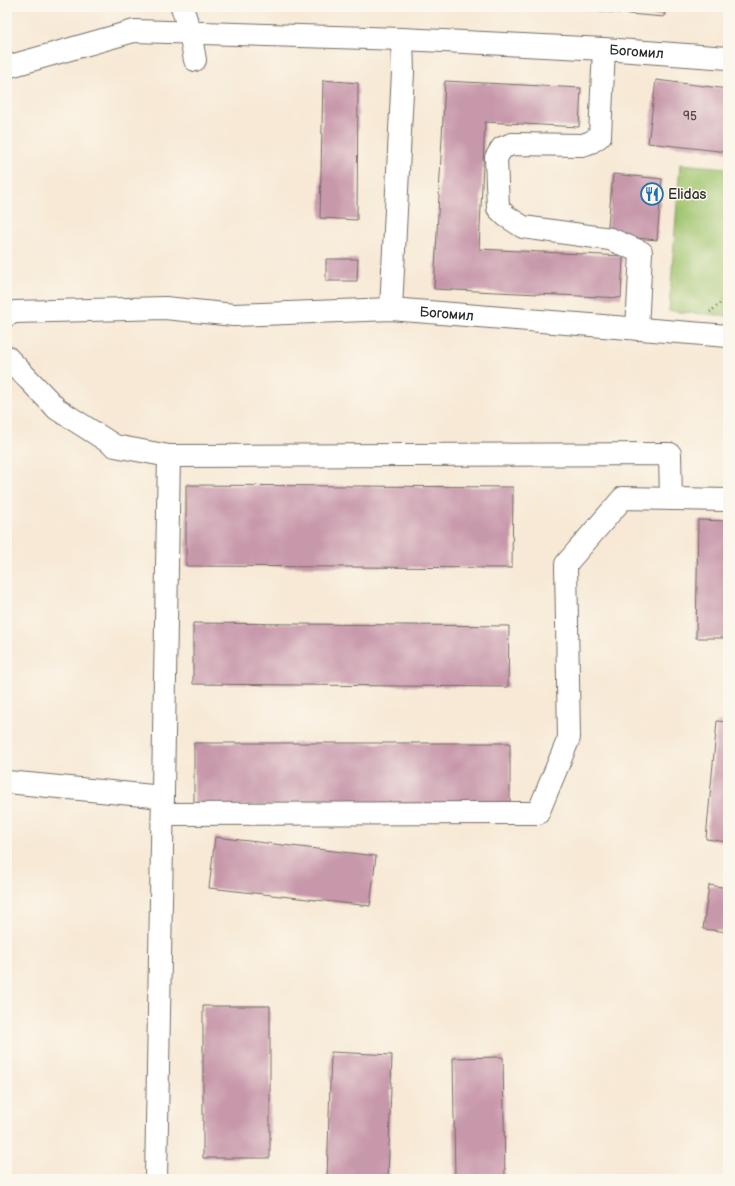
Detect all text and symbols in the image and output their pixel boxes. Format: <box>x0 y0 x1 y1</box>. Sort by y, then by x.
street label: Богомил <box>609 41 664 62</box>
house number: 95 <box>683 109 697 124</box>
restaurant icon: Elidas <box>639 181 665 207</box>
place label: Elidas <box>668 186 707 203</box>
street label: Богомил <box>419 303 475 324</box>

